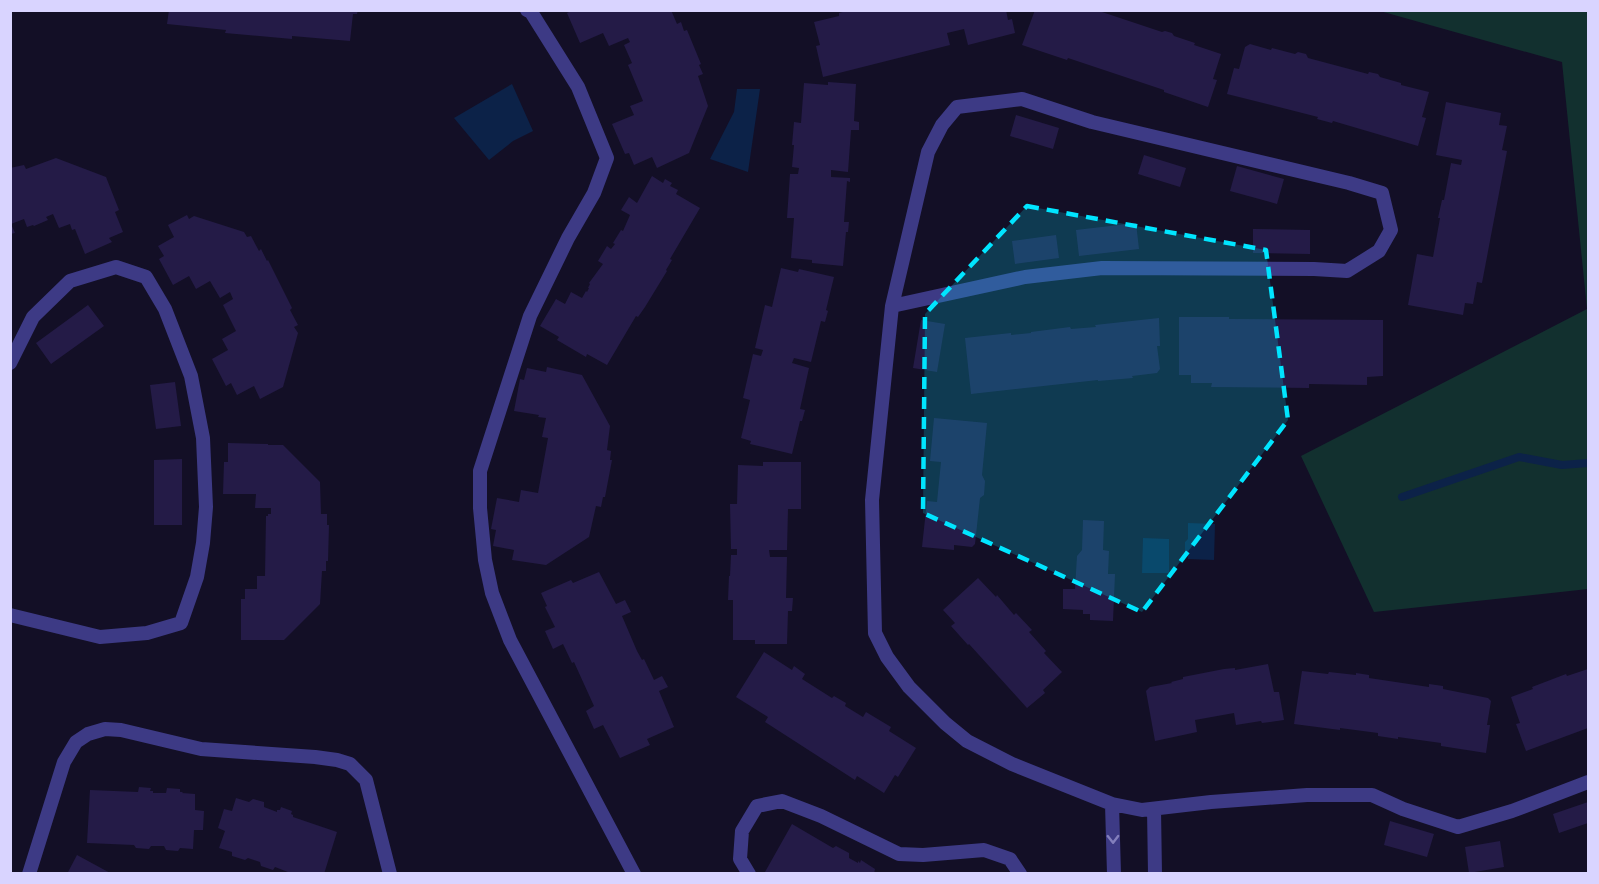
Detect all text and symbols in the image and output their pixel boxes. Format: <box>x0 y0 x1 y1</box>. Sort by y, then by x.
one-way arrow <box>1107 834 1119 843</box>

